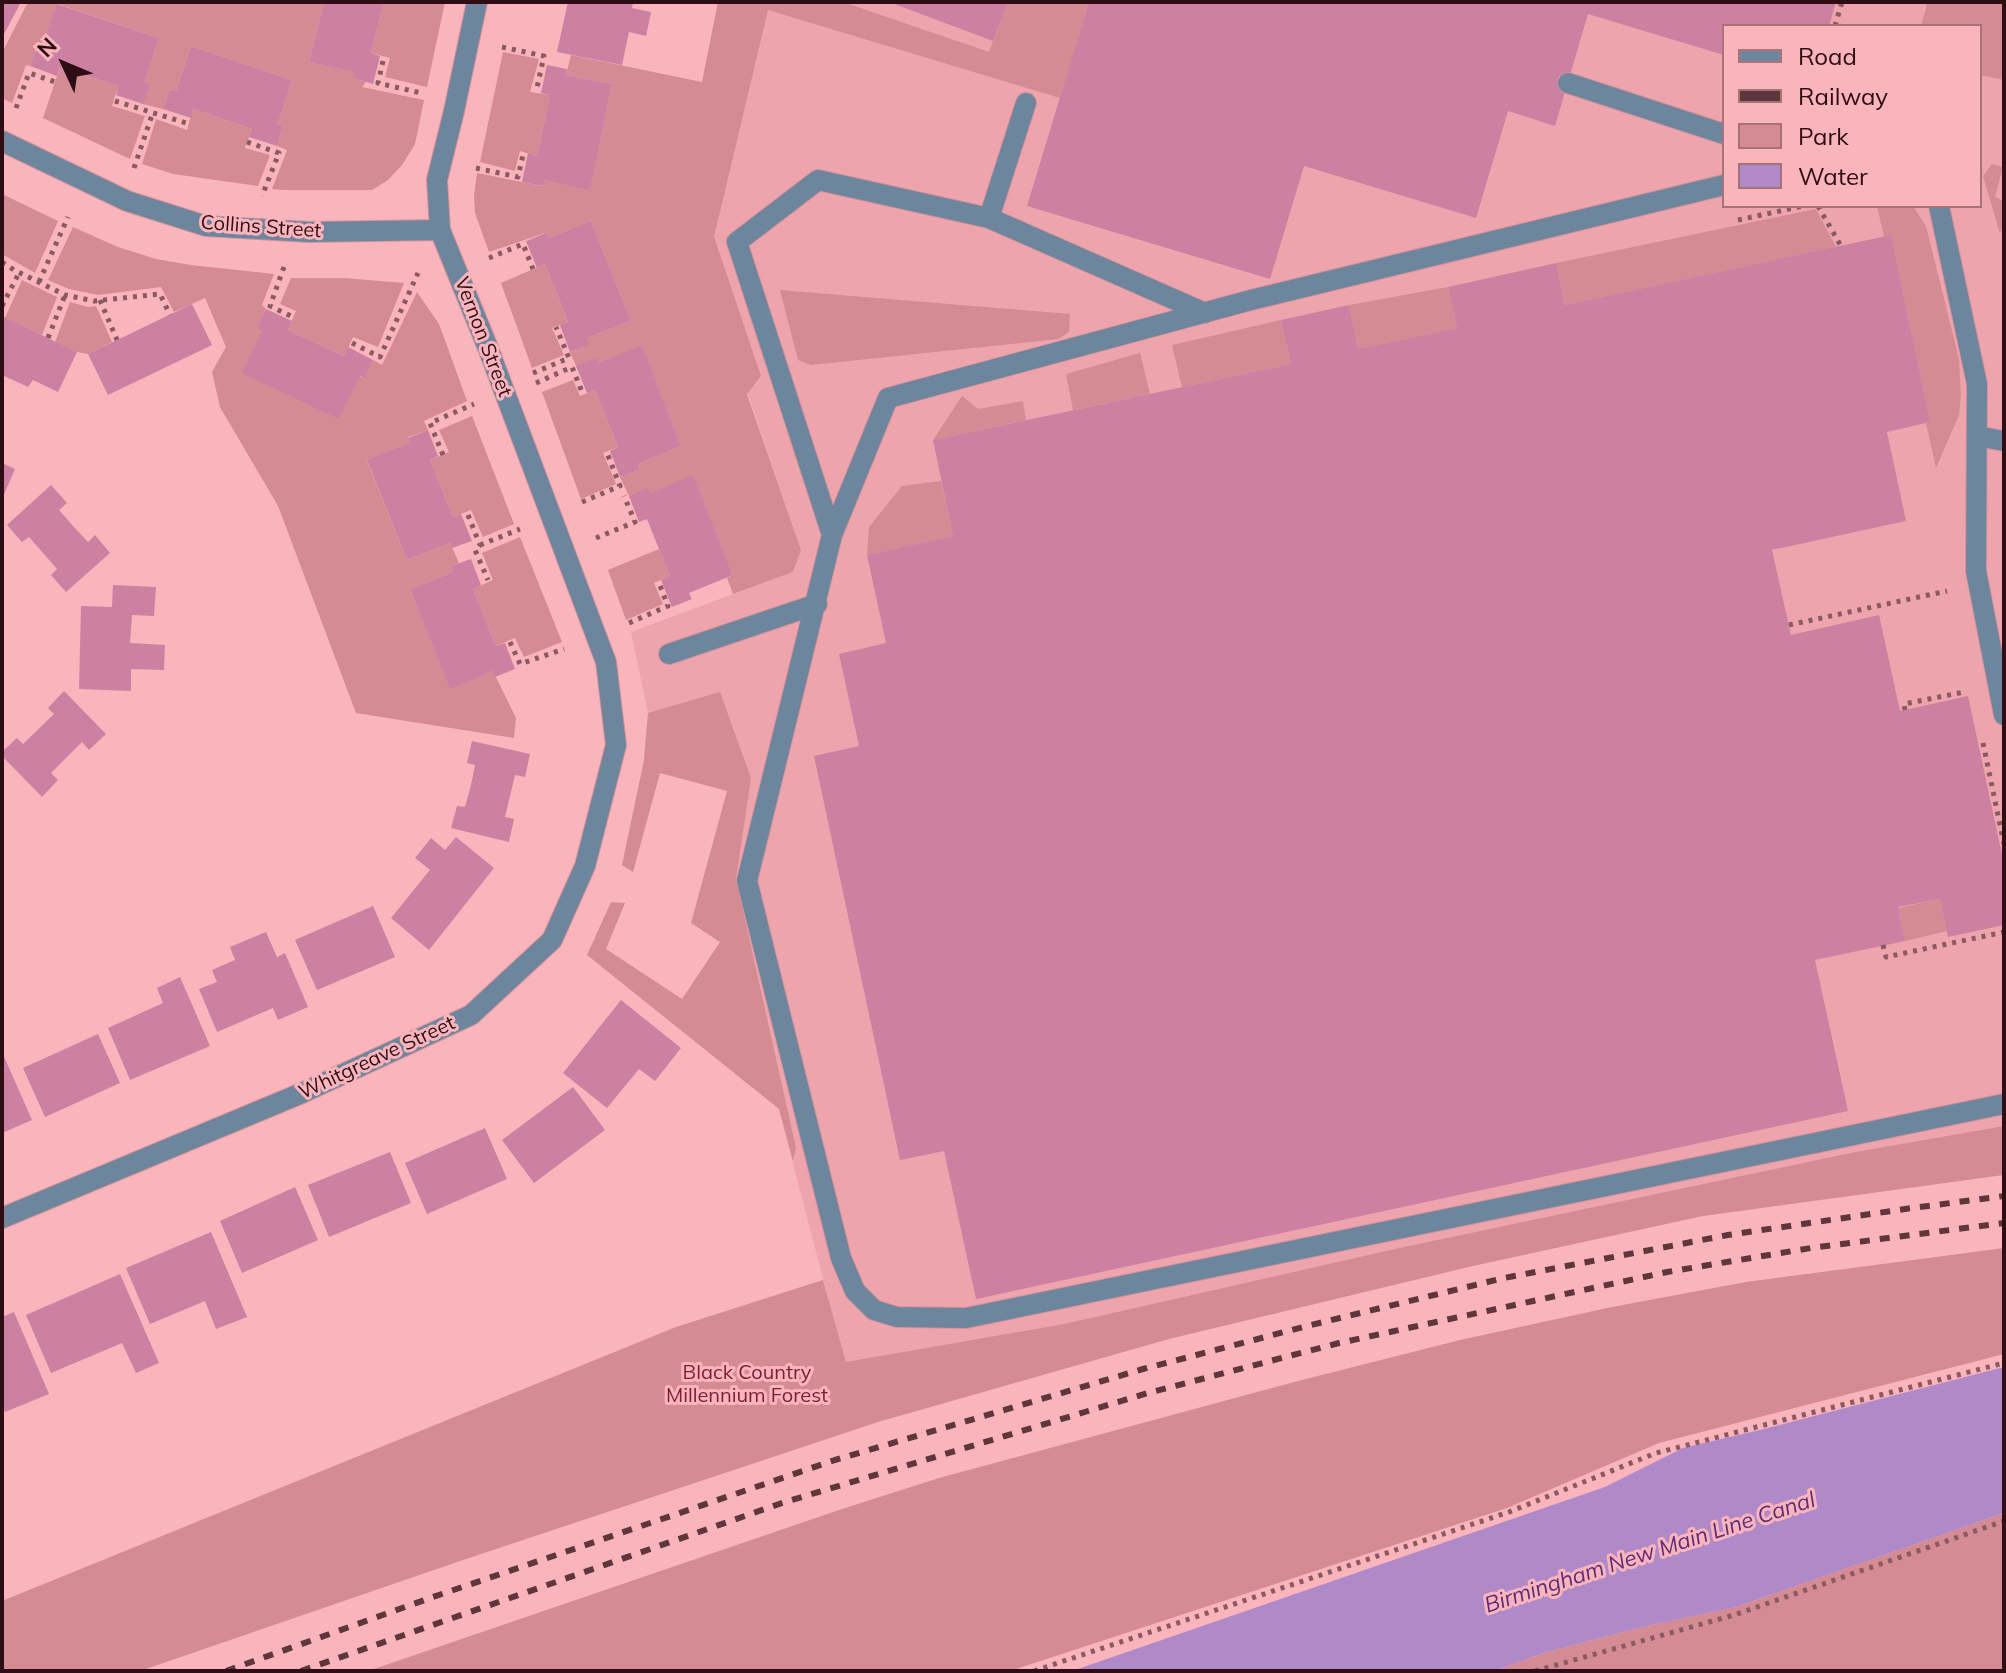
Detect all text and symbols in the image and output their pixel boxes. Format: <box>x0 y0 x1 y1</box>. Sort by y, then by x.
north arrow <box>24 24 104 104</box>
legend <box>1722 24 1982 208</box>
text: N <box>31 32 63 63</box>
text: Road <box>1798 41 1857 71</box>
text: Railway <box>1798 81 1888 111</box>
text: Park <box>1798 121 1849 151</box>
text: Water <box>1798 161 1868 191</box>
street label: Collins Street <box>200 211 322 243</box>
street label: Vernon Street <box>449 274 517 400</box>
street label: Whitgreave Street <box>295 1011 459 1105</box>
park label: Black Country Millennium Forest <box>666 1361 828 1408</box>
water label: Birmingham New Main Line Canal <box>1481 1487 1819 1619</box>

